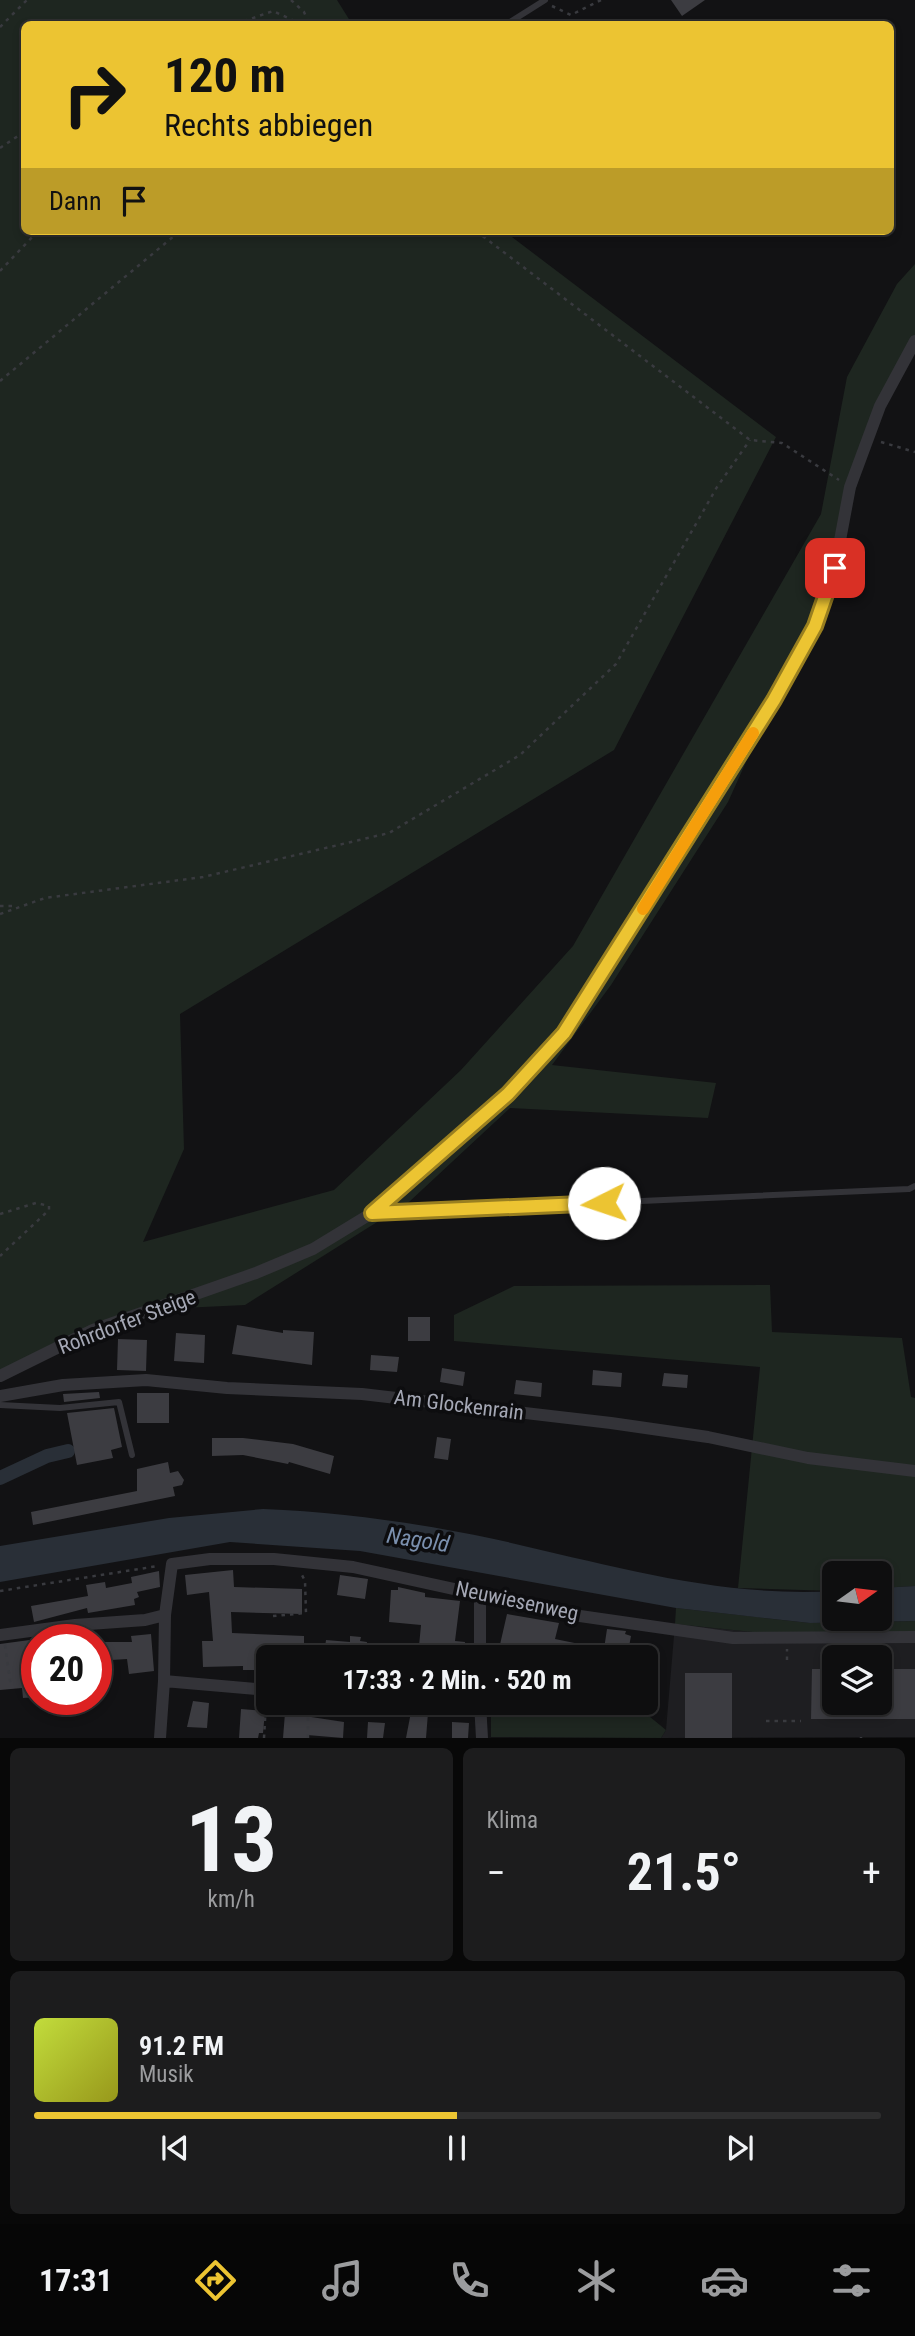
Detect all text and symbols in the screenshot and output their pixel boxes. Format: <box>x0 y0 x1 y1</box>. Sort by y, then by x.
text: 120 m <box>164 47 286 104</box>
icon: right <box>49 49 140 140</box>
text: Rechts abbiegen <box>164 106 373 144</box>
icon: arrive <box>115 182 153 220</box>
text: Dann <box>49 186 101 216</box>
pin <box>805 538 865 598</box>
icon: arrive <box>816 549 854 587</box>
position arrow <box>567 1166 641 1240</box>
street label: Rohrdorfer Steige <box>55 1285 199 1359</box>
street label: Am Glockenrain <box>393 1385 525 1425</box>
water label: Nagold <box>385 1522 452 1558</box>
north arrow <box>822 1561 892 1631</box>
map controls <box>822 1561 892 1715</box>
street label: Neuwiesenweg <box>453 1576 581 1626</box>
speed limit sign: 20 <box>21 1624 112 1715</box>
button: layers <box>822 1645 892 1715</box>
text: 17:33 · 2 Min. · 520 m <box>343 1665 571 1695</box>
text: 13 <box>185 1787 277 1893</box>
text: Klima <box>487 1807 538 1834</box>
text: 21.5° <box>627 1842 741 1903</box>
text: − <box>487 1851 506 1895</box>
text: + <box>862 1851 881 1895</box>
text: km/h <box>208 1886 255 1913</box>
text: 91.2 FM <box>139 2031 224 2061</box>
text: Musik <box>139 2061 194 2088</box>
icon: previous <box>156 2129 194 2167</box>
icon: pause <box>438 2129 476 2167</box>
icon: next <box>721 2129 759 2167</box>
icon: directions <box>191 2256 240 2305</box>
icon: music <box>318 2256 367 2305</box>
icon: phone <box>445 2256 494 2305</box>
icon: climate <box>572 2256 621 2305</box>
icon: car <box>700 2256 749 2305</box>
icon: filters <box>827 2256 876 2305</box>
text: 17:31 <box>39 2261 113 2299</box>

